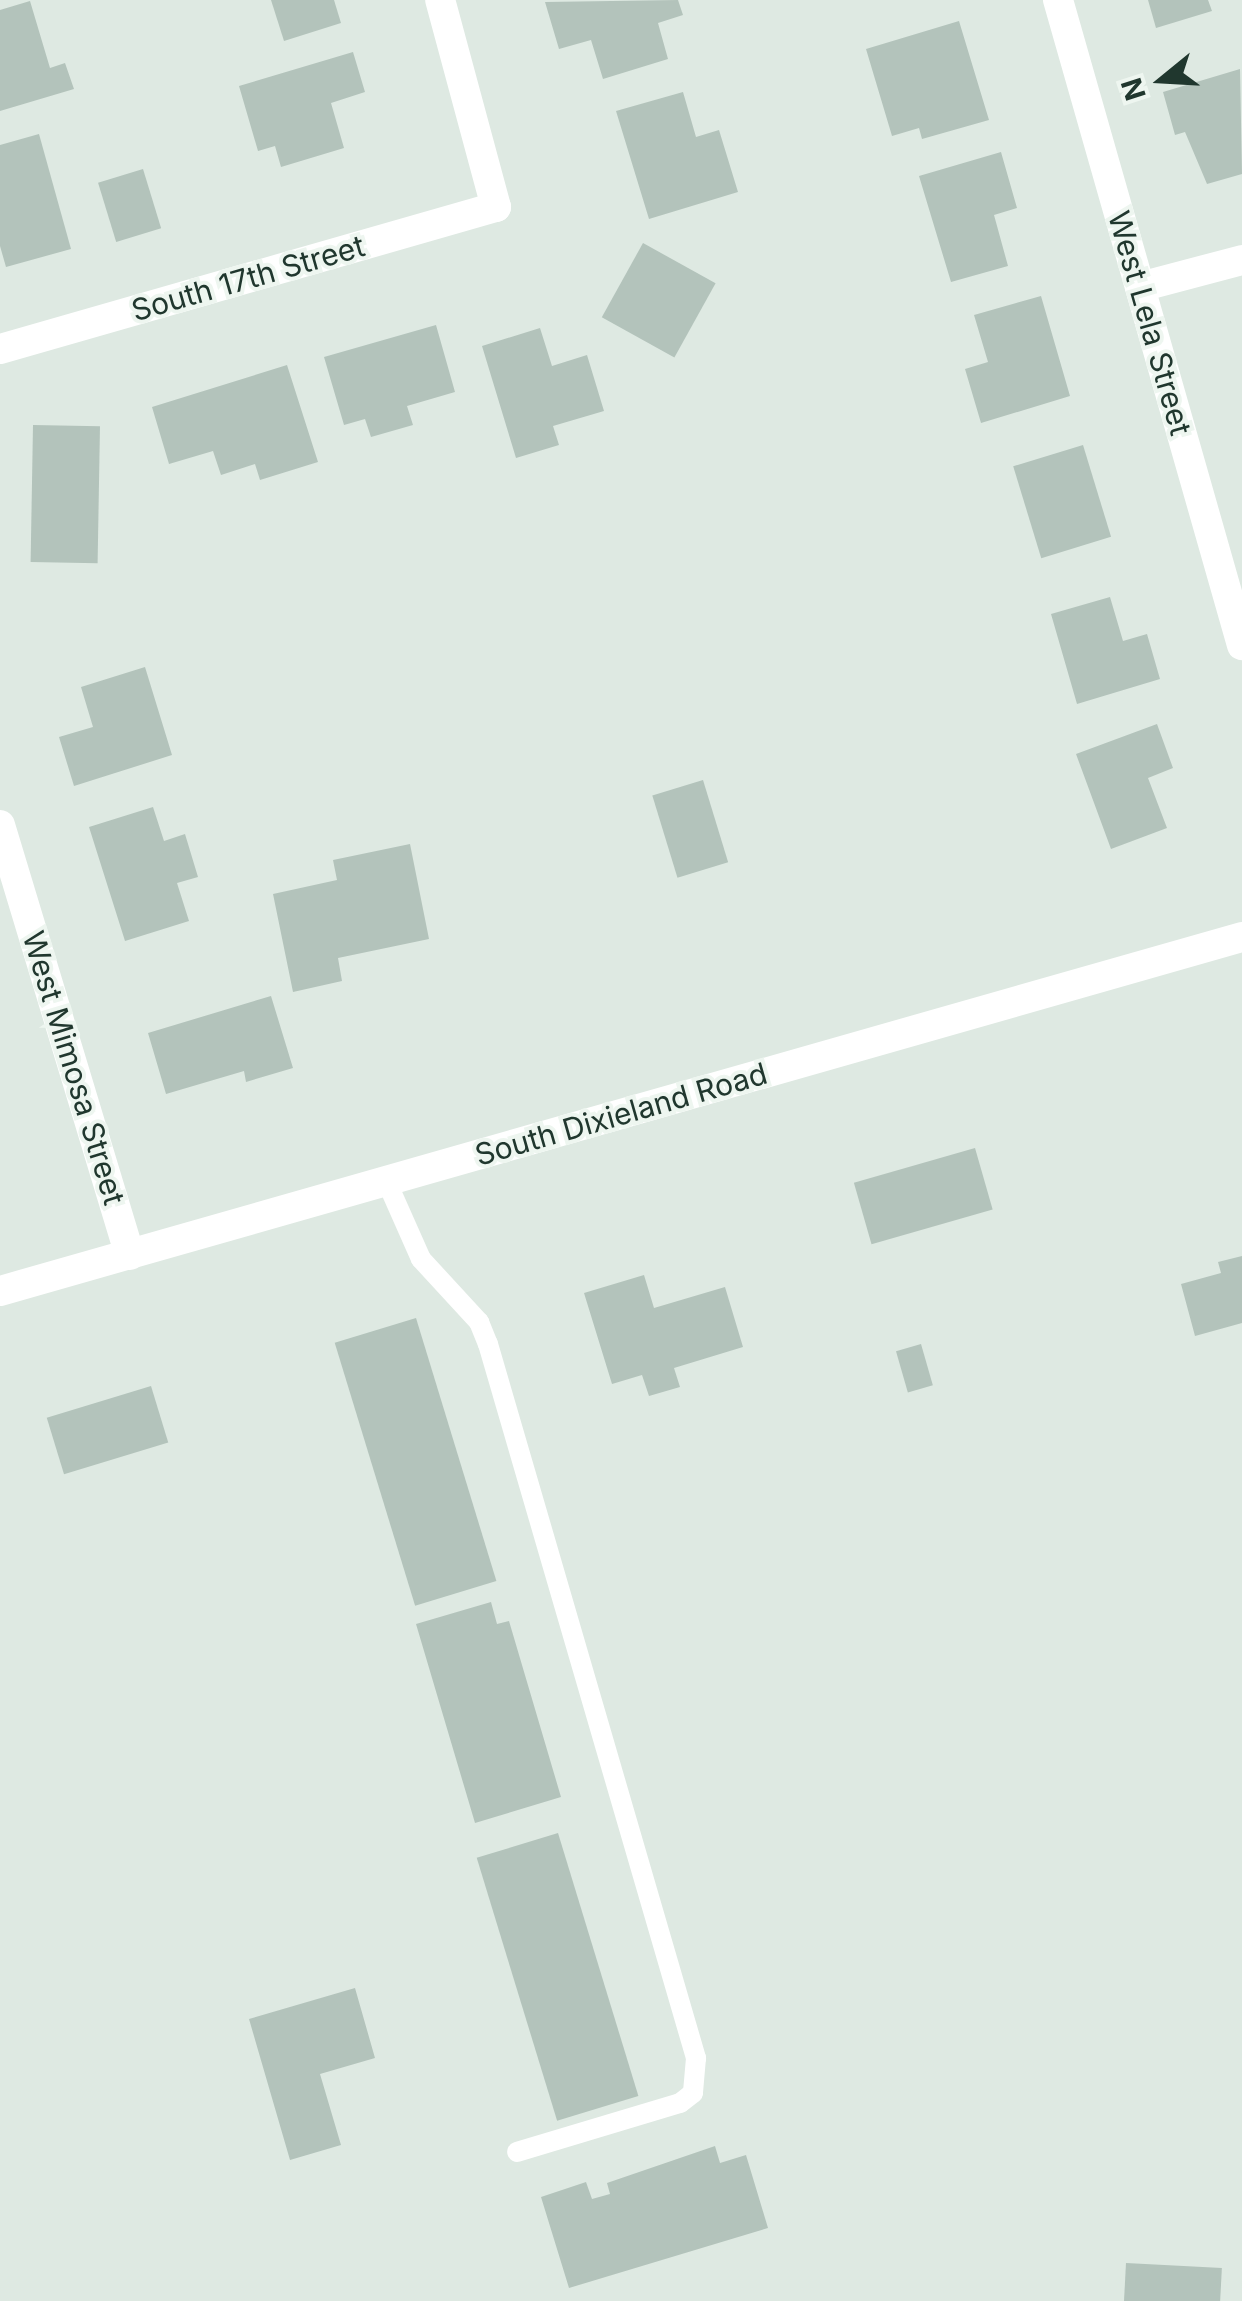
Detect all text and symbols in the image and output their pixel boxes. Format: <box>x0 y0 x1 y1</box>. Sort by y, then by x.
north arrow <box>1112 30 1212 130</box>
text: N <box>1114 74 1153 105</box>
street label: West Lela Street <box>1101 207 1199 439</box>
street label: South 17th Street <box>127 228 369 328</box>
street label: West Mimosa Street <box>15 927 133 1209</box>
street label: South Dixieland Road <box>471 1055 771 1173</box>

